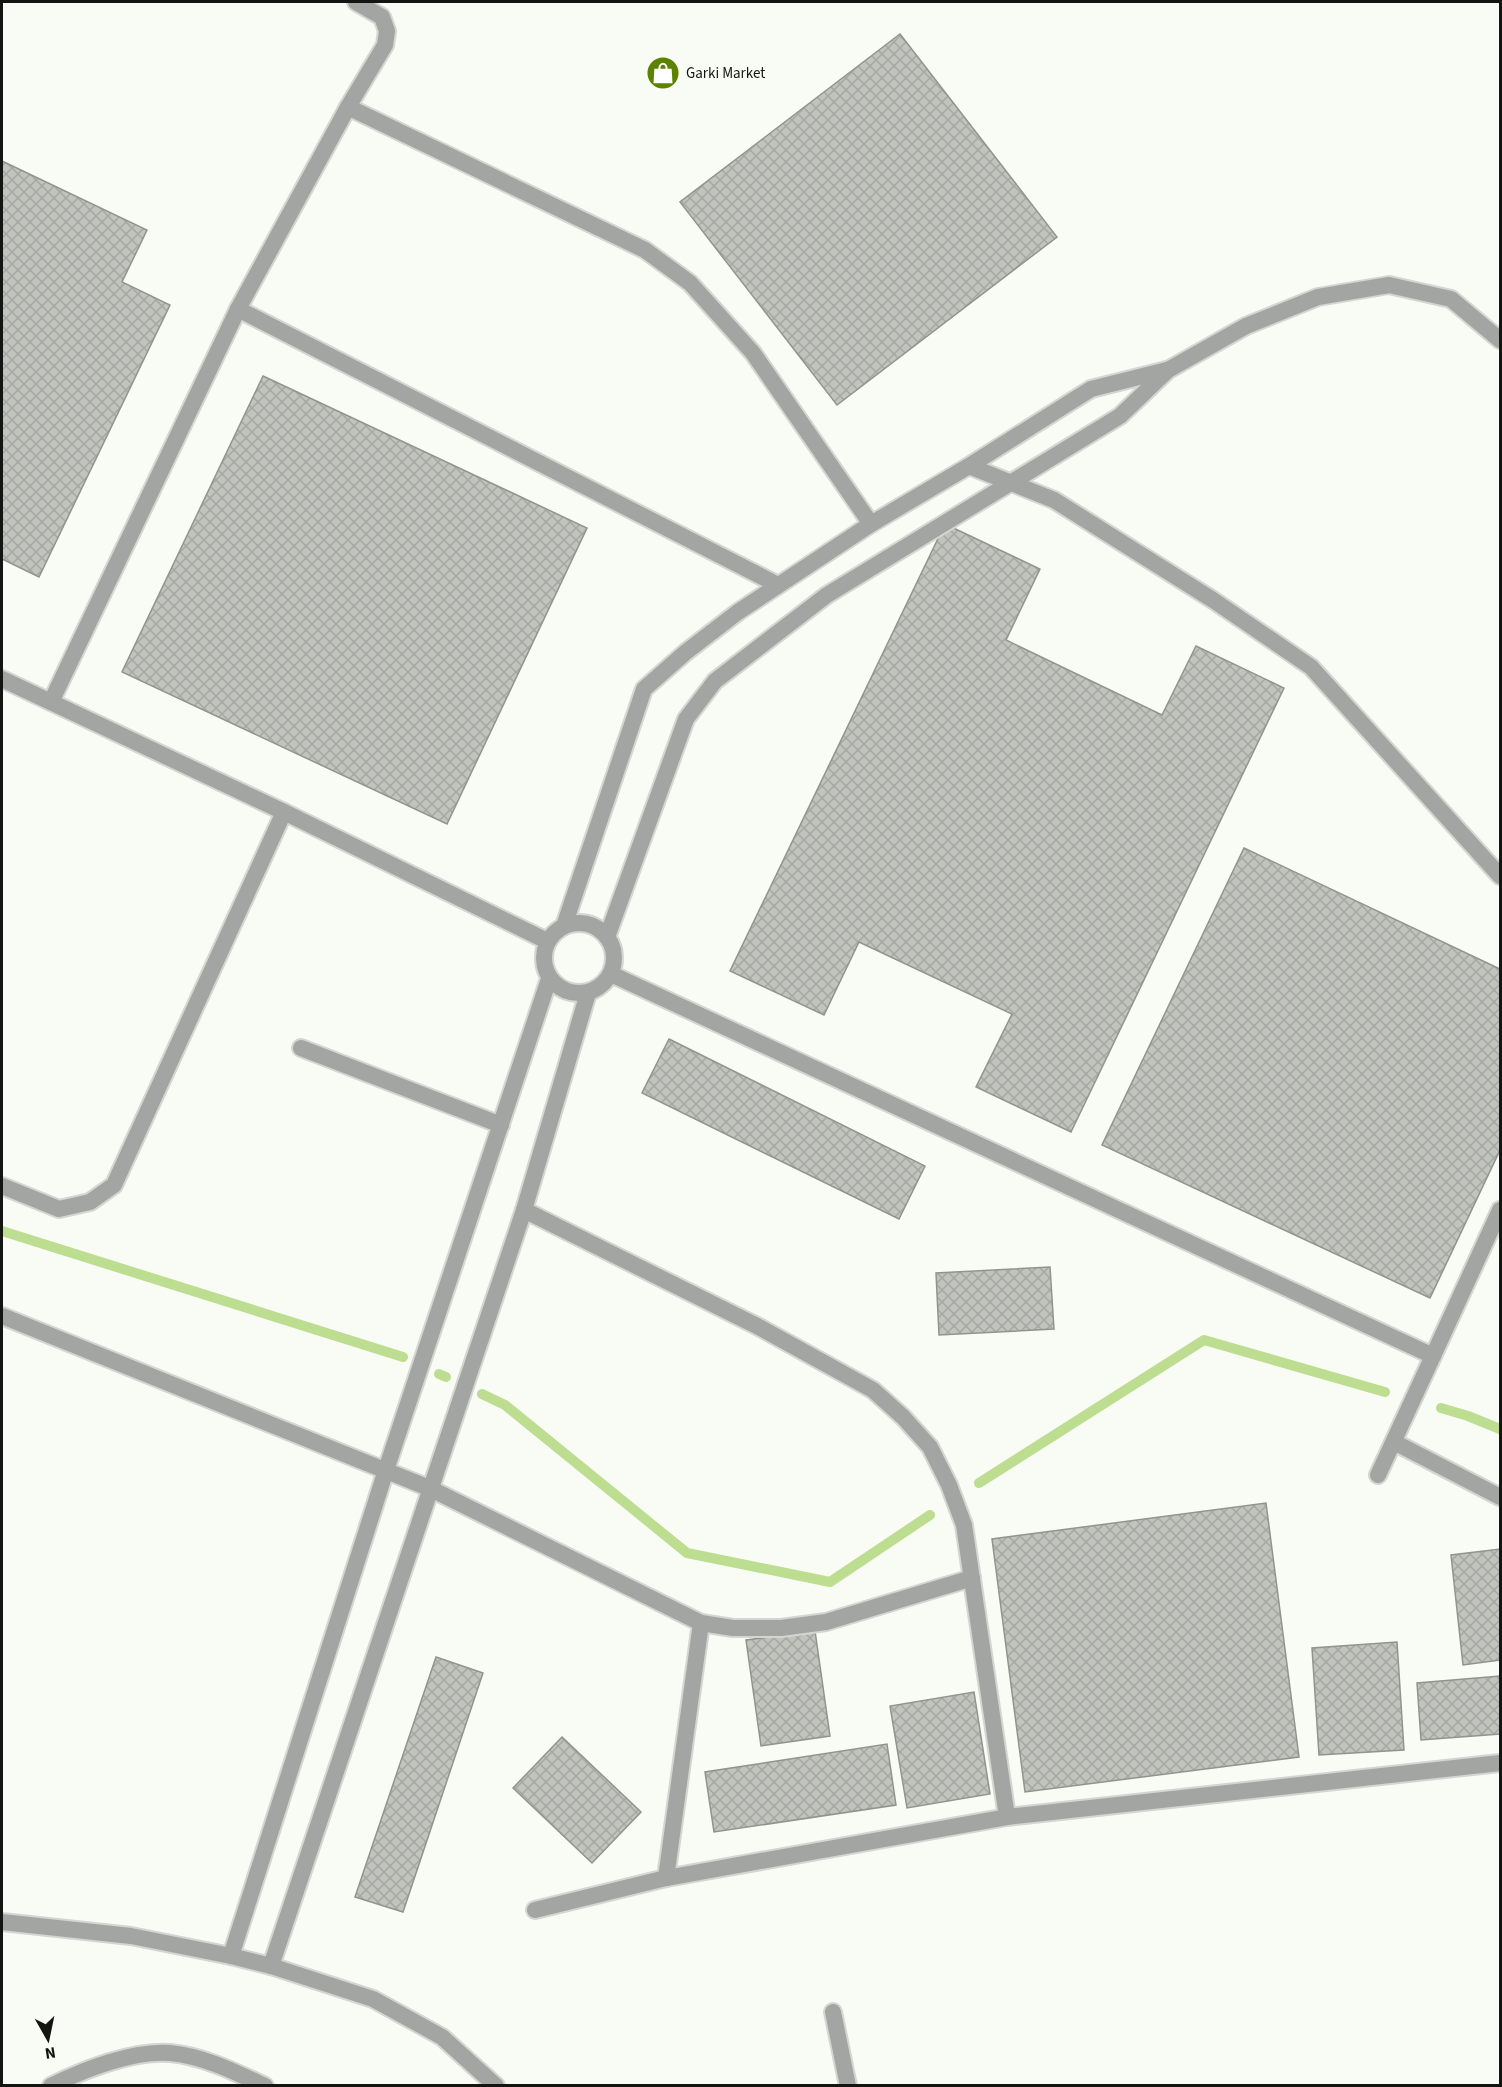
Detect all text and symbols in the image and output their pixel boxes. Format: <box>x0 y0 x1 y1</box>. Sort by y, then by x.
shop icon: Garki Market <box>645 55 681 91</box>
place label: Garki Market <box>686 63 765 84</box>
north arrow <box>18 2009 78 2069</box>
text: N <box>43 2041 57 2065</box>

